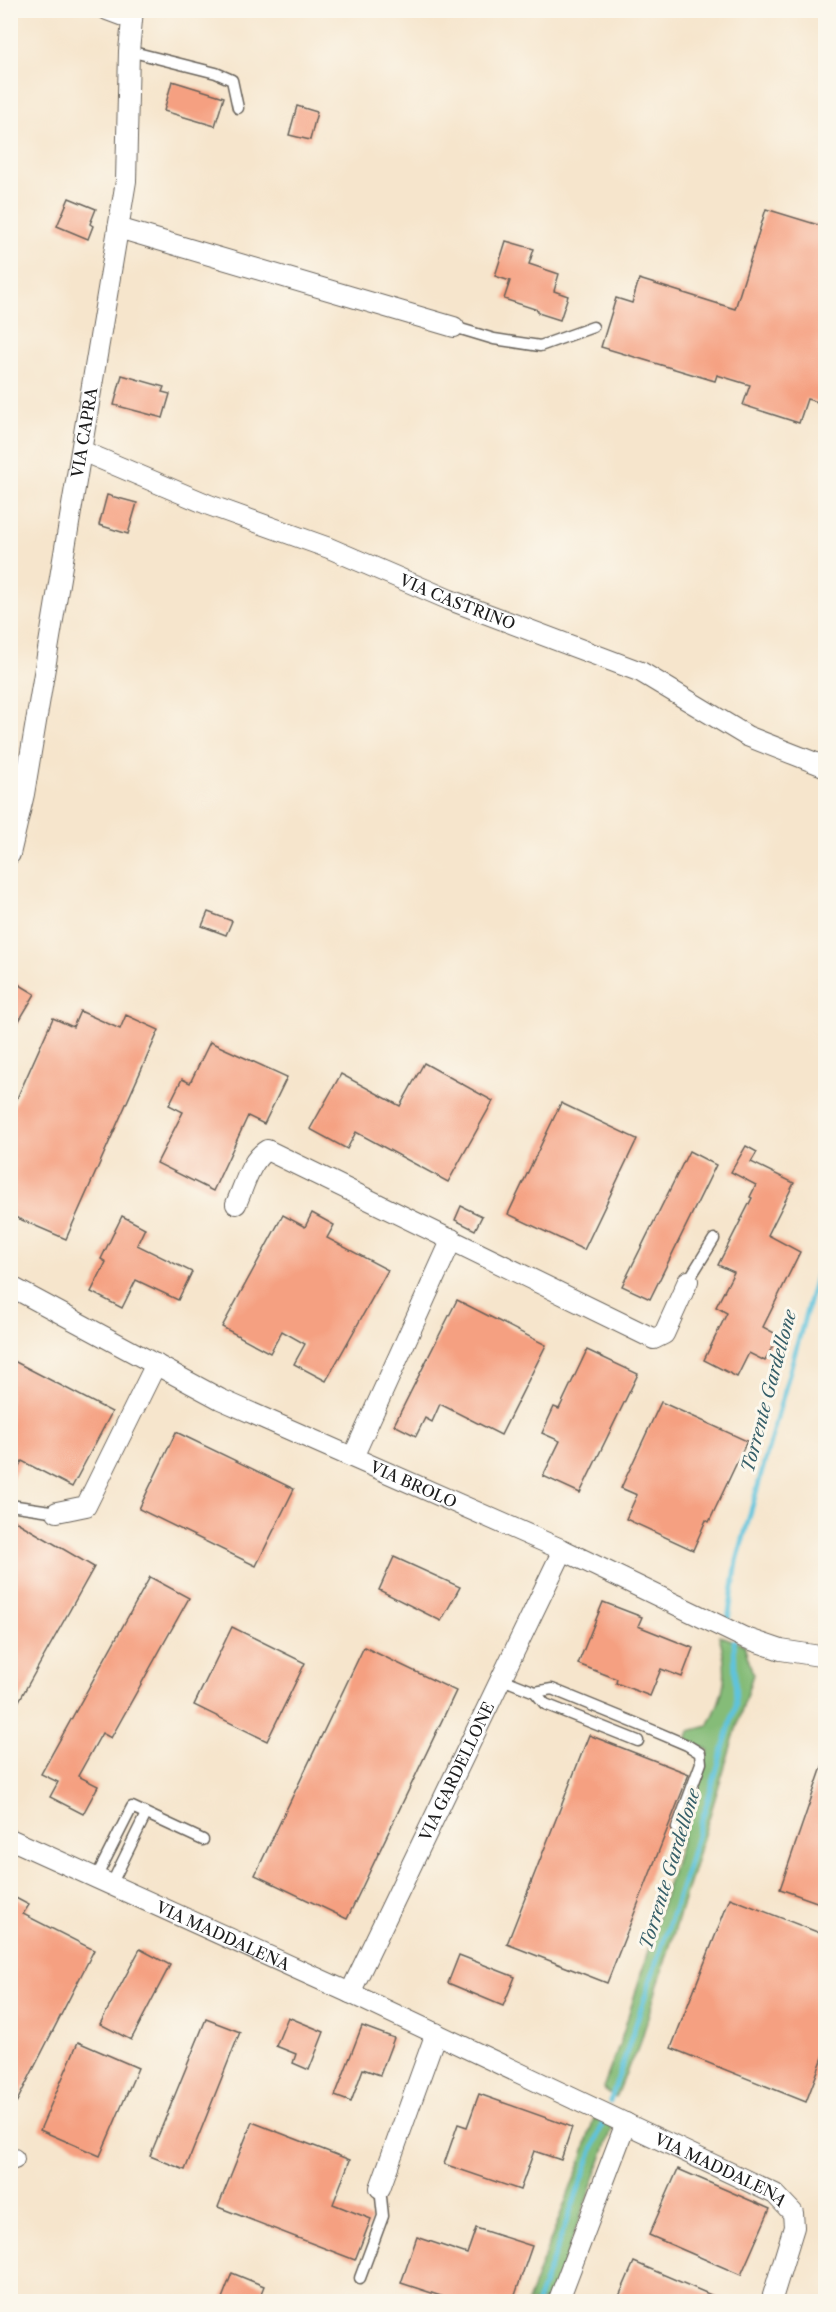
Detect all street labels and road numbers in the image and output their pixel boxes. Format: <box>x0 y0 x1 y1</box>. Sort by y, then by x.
street label: VIA CAPRA <box>67 385 102 480</box>
street label: VIA CASTRINO <box>396 569 518 634</box>
street label: VIA BROLO <box>366 1456 460 1512</box>
street label: VIA GARDELLONE <box>414 1699 498 1845</box>
street label: VIA MADDALENA <box>152 1896 294 1975</box>
street label: VIA MADDALENA <box>651 2128 792 2211</box>

